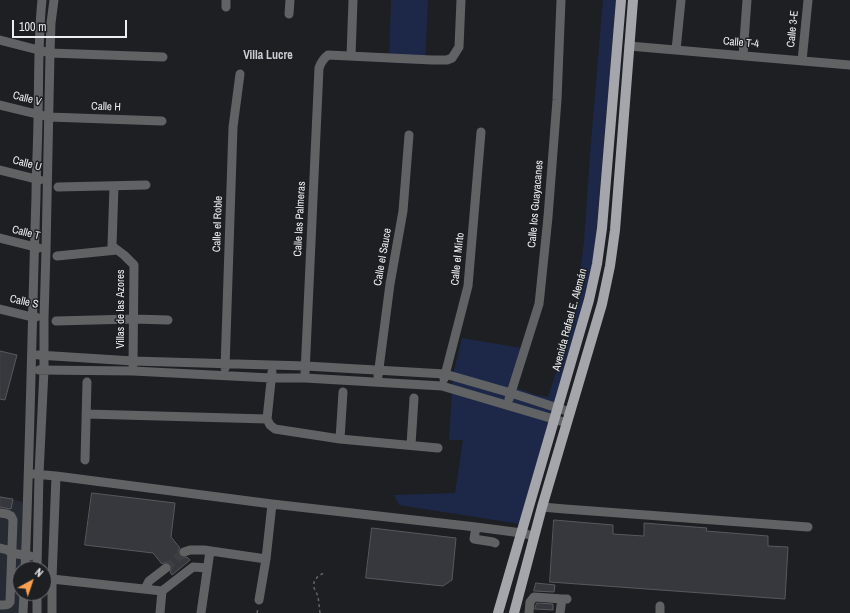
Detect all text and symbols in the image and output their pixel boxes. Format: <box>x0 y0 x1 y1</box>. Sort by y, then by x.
street label: Calle 3-E <box>784 10 802 48</box>
scale bar <box>14 12 129 38</box>
text: 100 m <box>19 19 46 35</box>
street label: Calle T-4 <box>722 35 760 51</box>
district label: Villa Lucre <box>243 49 293 63</box>
street label: Calle V <box>11 89 43 109</box>
street label: Calle H <box>91 100 121 114</box>
street label: Calle U <box>11 154 43 174</box>
street label: Calle los Guayacanes <box>526 160 546 248</box>
street label: Calle las Palmeras <box>291 181 309 257</box>
street label: Calle el Roble <box>210 196 226 252</box>
street label: Calle T <box>11 223 41 243</box>
street label: Calle el Sauce <box>371 227 395 287</box>
street label: Calle el Mirto <box>449 232 467 286</box>
street label: Avenida Rafael E. Alemán <box>550 267 590 373</box>
street label: Villas de las Azores <box>114 269 128 349</box>
street label: Calle S <box>8 293 40 311</box>
north arrow <box>12 561 52 601</box>
text: N <box>32 565 46 580</box>

